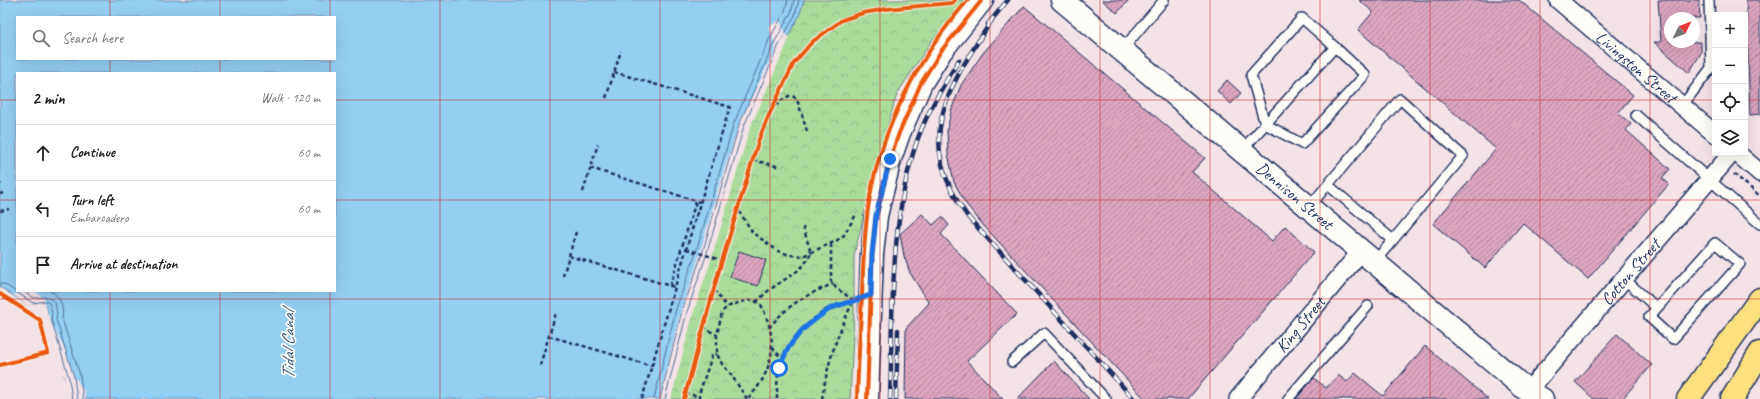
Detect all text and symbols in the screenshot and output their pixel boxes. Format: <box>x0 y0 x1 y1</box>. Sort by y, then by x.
north arrow <box>1664 12 1700 48</box>
map controls <box>1712 12 1748 156</box>
button: + <box>1712 12 1748 48</box>
search box <box>16 16 336 60</box>
icon: search <box>30 27 52 49</box>
street label: Livingston Street <box>1591 27 1683 109</box>
text: Search here <box>62 29 123 48</box>
button: − <box>1712 48 1748 84</box>
button: locate <box>1712 84 1748 120</box>
text: 2 min <box>32 88 65 109</box>
text: Walk · 120 m <box>261 90 320 106</box>
button: layers <box>1712 120 1748 156</box>
icon: ahead <box>32 142 54 164</box>
text: Continue <box>70 143 115 162</box>
text: 60 m <box>298 145 320 161</box>
route end <box>881 150 899 168</box>
street label: Dennison Street <box>1252 157 1339 236</box>
text: Turn left <box>70 191 113 210</box>
icon: left <box>32 198 54 220</box>
text: 60 m <box>298 201 320 217</box>
text: Embarcadero <box>70 210 129 226</box>
street label: Cotton Street <box>1596 233 1666 309</box>
icon: arrive <box>32 254 54 276</box>
text: Arrive at destination <box>70 255 177 274</box>
street label: King Street <box>1271 291 1331 357</box>
water label: Tidal Canal <box>277 305 299 379</box>
route start <box>770 359 788 377</box>

